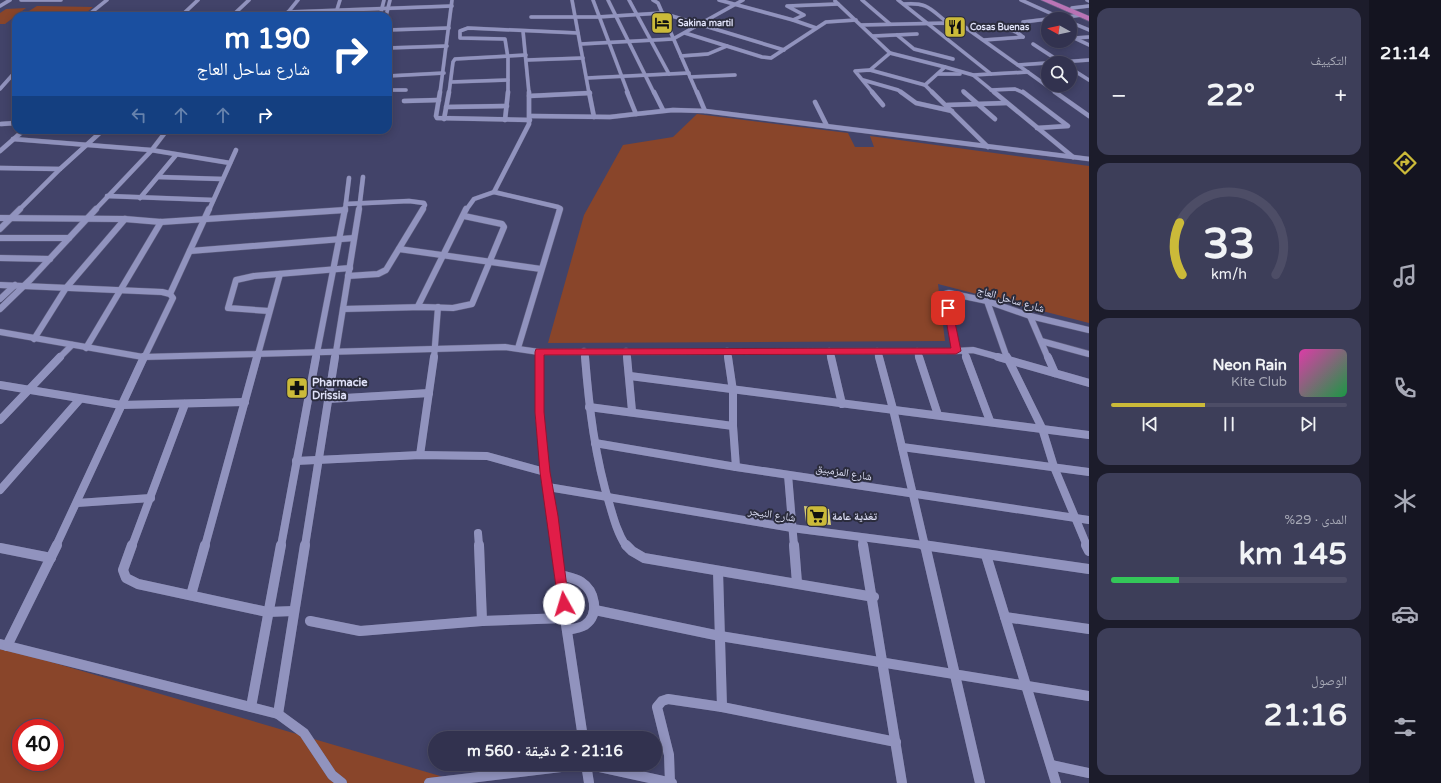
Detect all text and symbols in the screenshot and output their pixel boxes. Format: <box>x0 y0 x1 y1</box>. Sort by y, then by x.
hotel icon: Sakina martil <box>649 10 675 36</box>
north arrow <box>1041 12 1077 48</box>
map controls <box>1041 12 1077 92</box>
restaurant icon: Cosas Buenas <box>942 14 968 40</box>
place label: Sakina martil <box>678 18 733 29</box>
text: 190 m <box>224 22 310 56</box>
place label: Cosas Buenas <box>970 22 1030 33</box>
icon: right <box>324 28 376 80</box>
text: 21:14 <box>1380 42 1430 64</box>
text: التكييف <box>1311 53 1347 69</box>
button: search <box>1041 56 1077 92</box>
text: شارع ساحل العاج <box>196 58 310 80</box>
text: 22° <box>1206 77 1255 114</box>
text: − <box>1111 83 1127 109</box>
text: + <box>1335 83 1347 109</box>
icon: left <box>128 104 150 126</box>
icon: ahead <box>170 104 192 126</box>
icon: ahead <box>212 104 234 126</box>
icon: right <box>254 104 276 126</box>
icon: directions <box>1391 149 1419 177</box>
text: 33 <box>1203 219 1255 269</box>
icon: music <box>1391 262 1419 290</box>
text: km/h <box>1211 265 1247 282</box>
street label: شارع ساحل العاج <box>976 284 1046 315</box>
pin <box>931 291 965 325</box>
icon: arrive <box>937 297 959 319</box>
text: Neon Rain <box>1213 356 1287 374</box>
text: Kite Club <box>1231 374 1287 390</box>
icon: phone <box>1391 374 1419 402</box>
pharmacy icon: Pharmacie Drissia <box>284 375 310 401</box>
place label: Pharmacie Drissia <box>312 376 368 402</box>
icon: previous <box>1139 413 1161 435</box>
icon: pause <box>1218 413 1240 435</box>
icon: next <box>1297 413 1319 435</box>
street label: شارع المزمبيق <box>815 462 873 483</box>
icon: climate <box>1391 487 1419 515</box>
supermarket icon: تغذية عامة <box>804 503 830 529</box>
street label: شارع النيجر <box>746 504 796 525</box>
place label: تغذية عامة <box>832 510 877 523</box>
text: المدى · 29% <box>1285 512 1347 528</box>
text: 145 km <box>1239 536 1347 573</box>
position arrow <box>543 583 585 625</box>
icon: car <box>1391 600 1419 628</box>
text: الوصول <box>1311 673 1347 689</box>
text: 21:16 <box>1264 697 1347 734</box>
icon: filters <box>1391 713 1419 741</box>
speed limit sign: 40 <box>12 719 64 771</box>
text: 21:16 · 2 دقيقة · 560 m <box>467 742 623 760</box>

